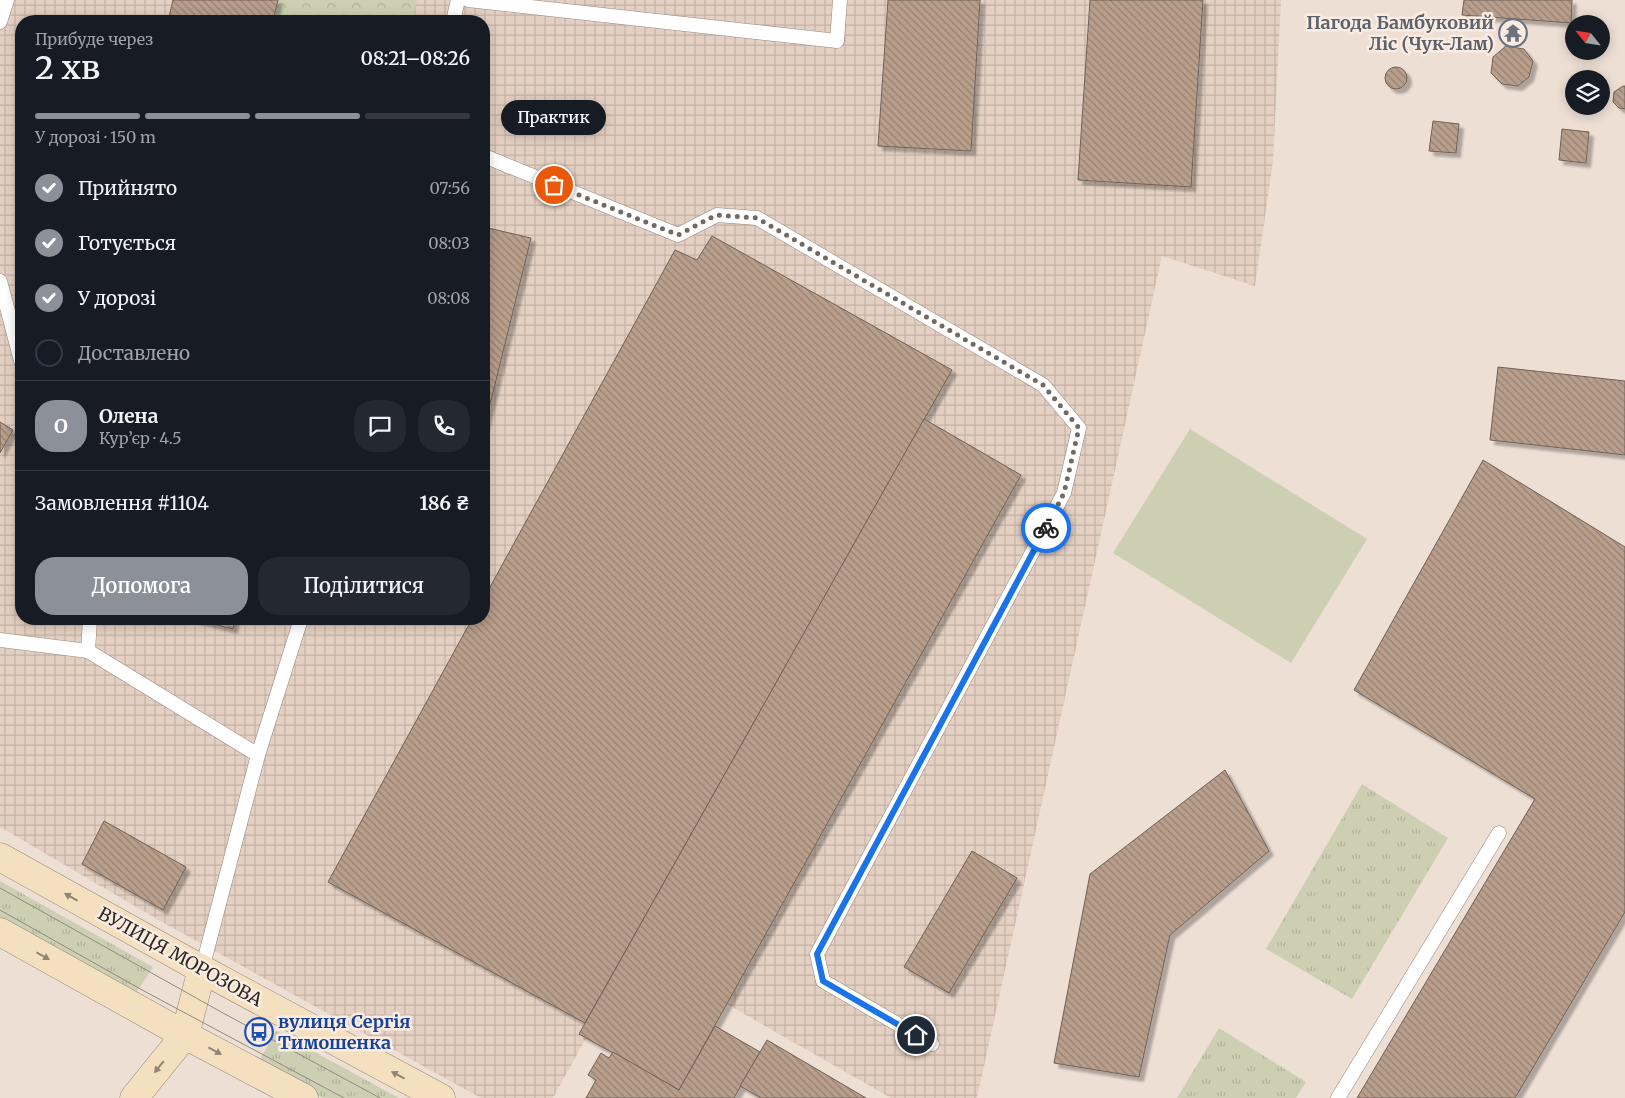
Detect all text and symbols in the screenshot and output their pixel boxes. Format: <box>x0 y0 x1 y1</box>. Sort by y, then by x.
place label: Пагода Бамбуковий Ліс (Чук-Лам) <box>1306 11 1494 55</box>
north arrow <box>1565 15 1610 60</box>
map controls <box>1565 15 1610 115</box>
temple icon: Пагода Бамбуковий Ліс (Чук-Лам) <box>1498 18 1528 48</box>
text: Прибуде через <box>35 29 153 49</box>
text: 08:21–08:26 <box>360 46 470 70</box>
text: 2 хв <box>35 48 100 88</box>
button: layers <box>1565 70 1610 115</box>
callout: Практик <box>502 100 606 135</box>
text: Практик <box>517 107 590 127</box>
text: У дорозі · 150 m <box>35 127 156 147</box>
pin <box>533 164 575 206</box>
icon: bag <box>540 171 568 199</box>
icon: check <box>35 174 63 202</box>
text: Прийнято <box>78 176 177 200</box>
text: 07:56 <box>429 178 470 198</box>
icon: check <box>35 229 63 257</box>
text: Готується <box>78 231 176 255</box>
text: 08:03 <box>428 233 470 253</box>
icon: check <box>35 284 63 312</box>
text: У дорозі <box>78 286 156 310</box>
text: 08:08 <box>427 288 470 308</box>
text: Доставлено <box>78 341 190 365</box>
button: chat <box>354 400 406 452</box>
button: phone <box>418 400 470 452</box>
text: Олена <box>99 404 158 428</box>
text: О <box>54 414 68 438</box>
text: Кур’єр · 4.5 <box>99 428 182 448</box>
text: Замовлення #1104 <box>35 491 209 515</box>
text: 186 ₴ <box>419 491 470 515</box>
courier <box>1021 503 1071 553</box>
icon: bike <box>1032 514 1060 542</box>
button: Допомога <box>35 557 248 615</box>
button: Поділитися <box>258 557 470 615</box>
one-way arrow <box>64 892 77 901</box>
street label: ВУЛИЦЯ МОРОЗОВА <box>94 902 267 1011</box>
one-way arrow <box>36 951 49 960</box>
place label: вулиця Сергія Тимошенка <box>278 1010 411 1054</box>
pin <box>895 1014 937 1056</box>
bus stop icon: вулиця Сергія Тимошенка <box>244 1017 274 1047</box>
icon: home <box>902 1021 930 1049</box>
one-way arrow <box>208 1047 223 1055</box>
one-way arrow <box>154 1060 165 1073</box>
one-way arrow <box>391 1071 405 1079</box>

